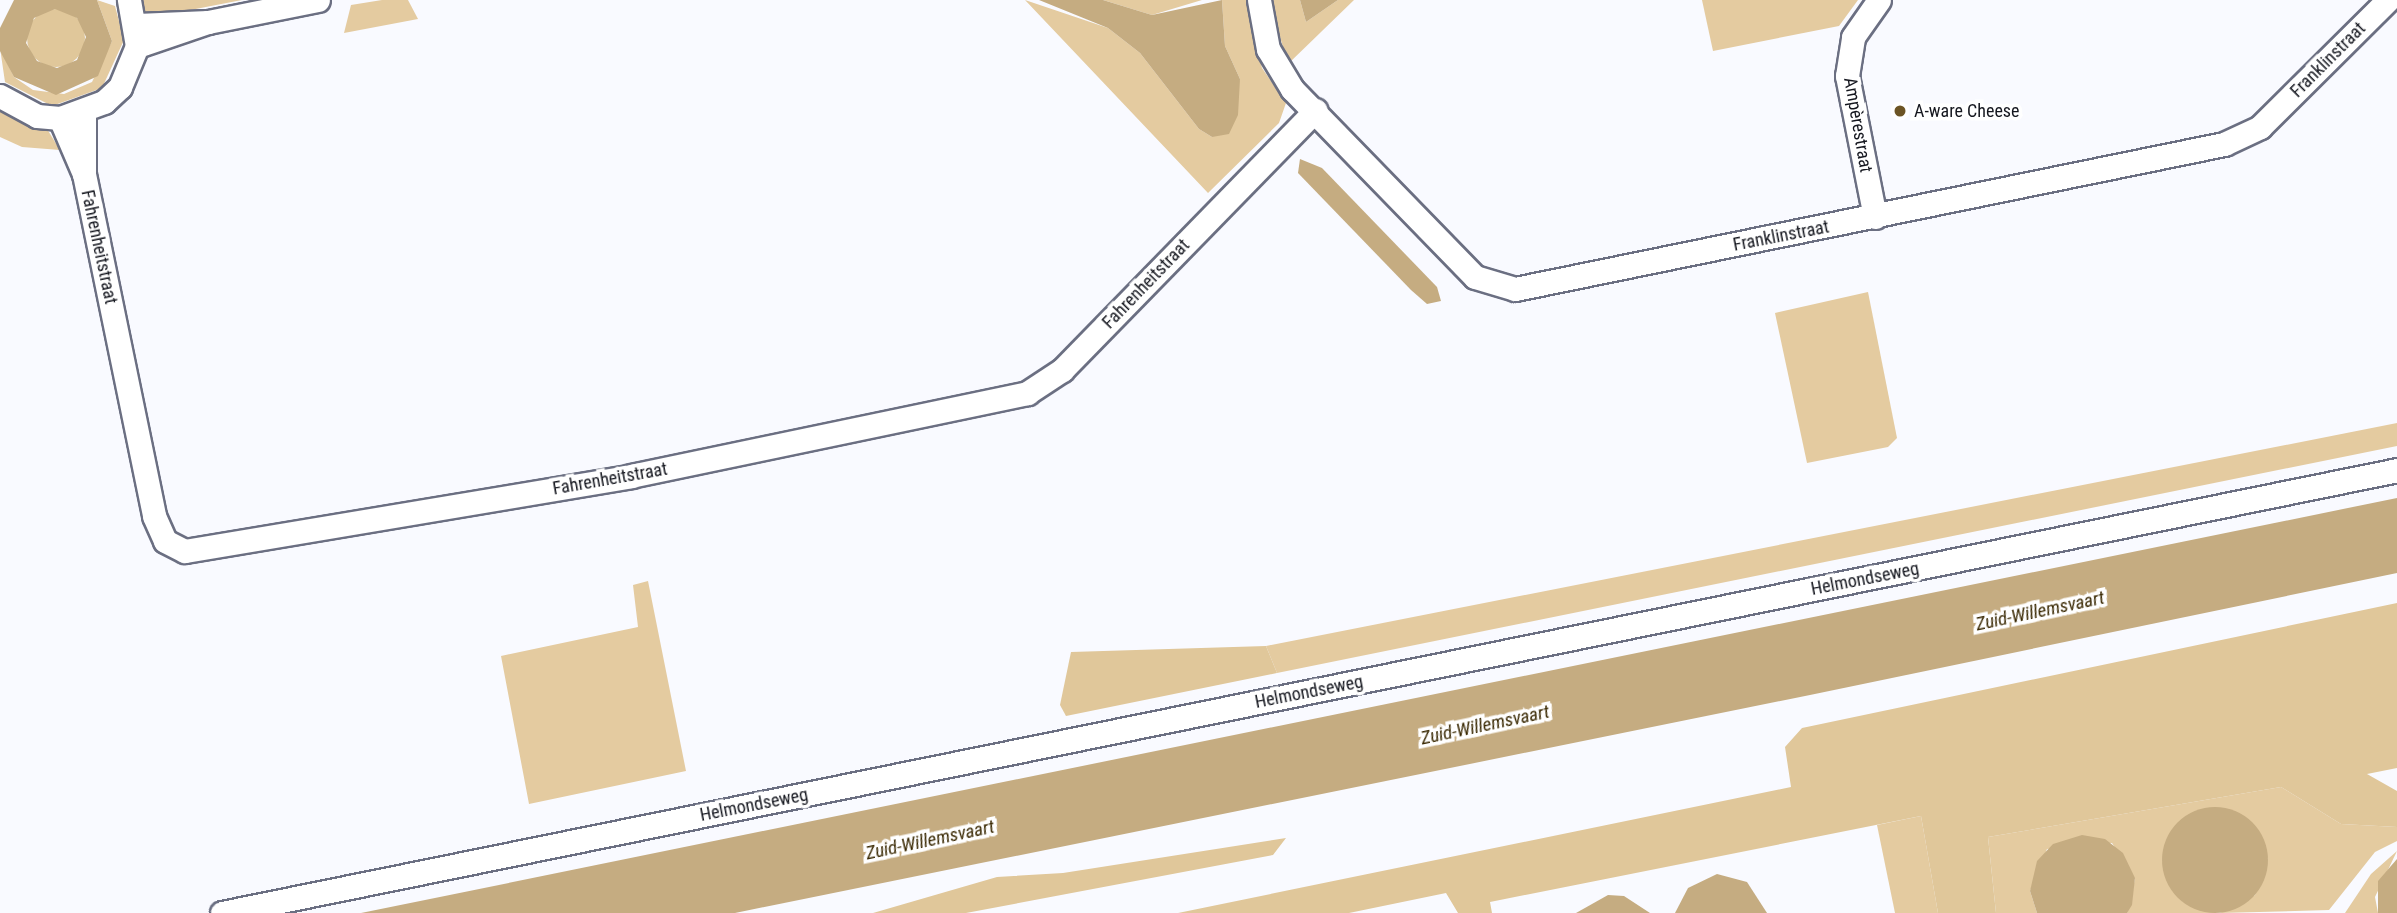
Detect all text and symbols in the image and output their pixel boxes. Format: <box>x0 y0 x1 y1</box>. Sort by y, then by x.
street label: Franklinstraat <box>2286 18 2370 102</box>
street label: Ampèrestraat <box>1839 76 1877 174</box>
place label: A-ware Cheese <box>1914 100 2019 122</box>
marker: A-ware Cheese <box>1892 103 1908 119</box>
street label: Fahrenheitstraat <box>76 188 122 306</box>
street label: Franklinstraat <box>1731 216 1831 256</box>
street label: Fahrenheitstraat <box>1098 235 1194 333</box>
street label: Fahrenheitstraat <box>551 458 669 500</box>
street label: Helmondseweg <box>1809 558 1921 600</box>
water label: Zuid-Willemsvaart <box>1974 586 2106 636</box>
street label: Helmondseweg <box>1253 671 1365 713</box>
water label: Zuid-Willemsvaart <box>1419 700 1551 750</box>
street label: Helmondseweg <box>698 784 810 826</box>
water label: Zuid-Willemsvaart <box>864 815 996 865</box>

